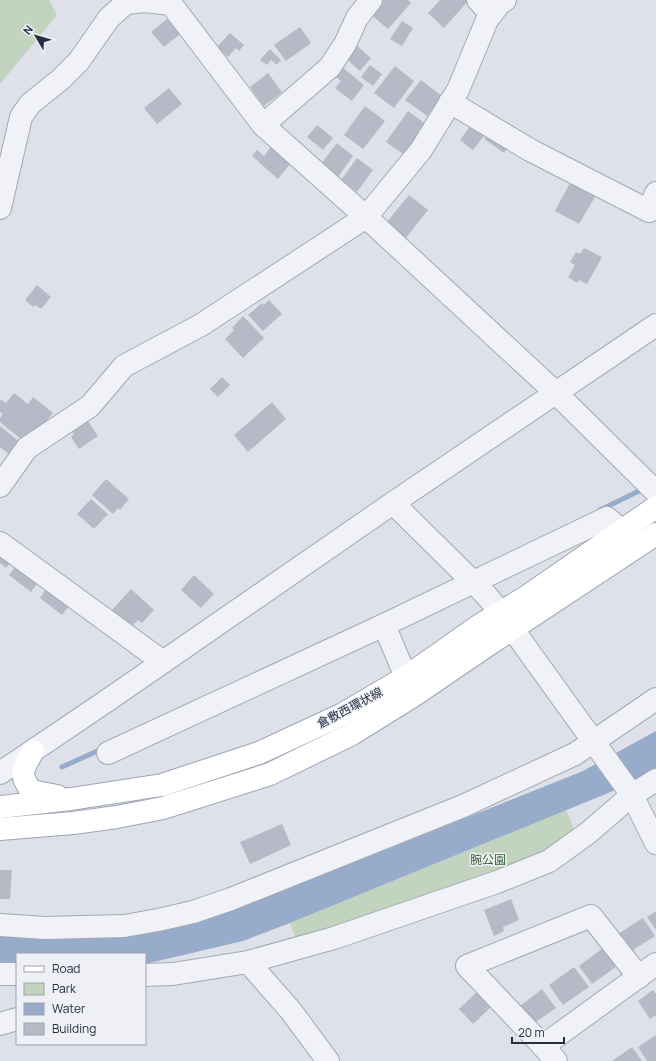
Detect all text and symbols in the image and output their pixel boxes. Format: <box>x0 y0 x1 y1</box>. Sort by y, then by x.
north arrow <box>16 16 56 56</box>
text: N <box>19 22 36 37</box>
street label: 倉敷西環状線 <box>314 683 386 732</box>
park label: 腕公園 <box>470 851 506 868</box>
legend <box>16 953 146 1045</box>
text: Road <box>52 960 80 977</box>
text: Park <box>52 980 77 997</box>
text: Water <box>52 1000 86 1017</box>
scale bar <box>512 1019 564 1045</box>
text: Building <box>52 1020 96 1037</box>
text: 20 m <box>518 1024 545 1041</box>

